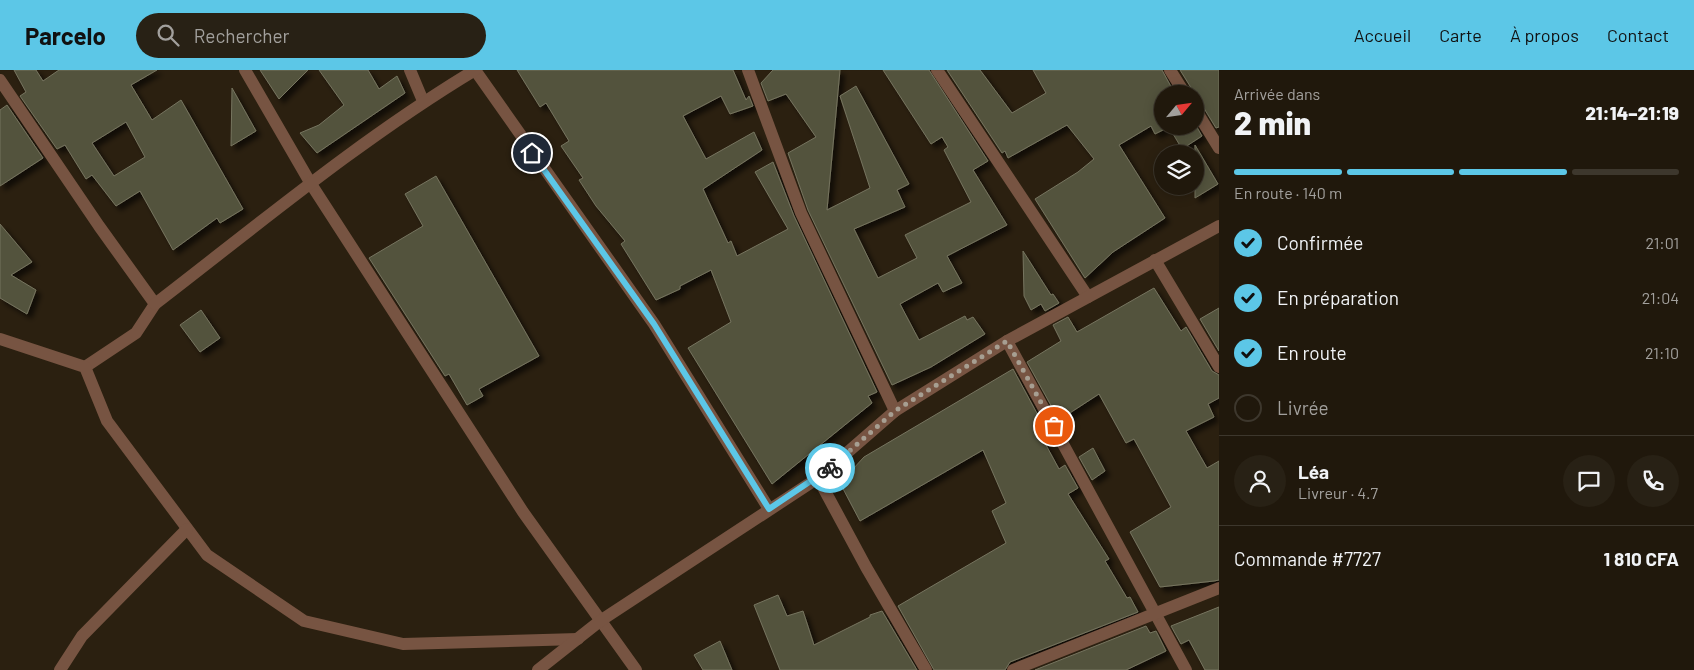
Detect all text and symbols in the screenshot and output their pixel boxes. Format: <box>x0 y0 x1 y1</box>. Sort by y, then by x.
search box <box>136 13 486 58</box>
text: Parcelo <box>25 21 106 50</box>
icon: search <box>154 21 182 49</box>
text: Rechercher <box>194 24 289 47</box>
text: Accueil <box>1354 24 1411 46</box>
text: Carte <box>1439 24 1482 46</box>
text: À propos <box>1510 24 1579 46</box>
text: Contact <box>1607 24 1669 46</box>
text: Arrivée dans <box>1234 84 1320 103</box>
north arrow <box>1154 85 1204 135</box>
map controls <box>1154 85 1204 195</box>
text: 21:14–21:19 <box>1585 101 1679 124</box>
text: 2 min <box>1234 103 1311 141</box>
pin <box>511 132 553 174</box>
icon: home <box>518 139 546 167</box>
button: layers <box>1154 145 1204 195</box>
text: En route · 140 m <box>1234 183 1342 202</box>
icon: check <box>1234 229 1262 257</box>
text: Confirmée <box>1277 231 1364 254</box>
text: 21:01 <box>1645 233 1679 252</box>
icon: check <box>1234 284 1262 312</box>
text: En préparation <box>1277 286 1399 309</box>
text: 21:04 <box>1642 288 1679 307</box>
icon: check <box>1234 339 1262 367</box>
text: En route <box>1277 341 1347 364</box>
text: 21:10 <box>1645 343 1679 362</box>
text: Livrée <box>1277 396 1329 419</box>
pin <box>1033 405 1075 447</box>
icon: bag <box>1040 412 1068 440</box>
courier <box>805 443 855 493</box>
icon: bike <box>816 454 844 482</box>
button: person <box>1234 455 1286 507</box>
button: chat <box>1563 455 1615 507</box>
button: phone <box>1627 455 1679 507</box>
text: Léa <box>1298 460 1329 483</box>
text: Livreur · 4.7 <box>1298 483 1378 502</box>
text: Commande #7727 <box>1234 547 1381 570</box>
text: 1 810 CFA <box>1604 547 1679 570</box>

